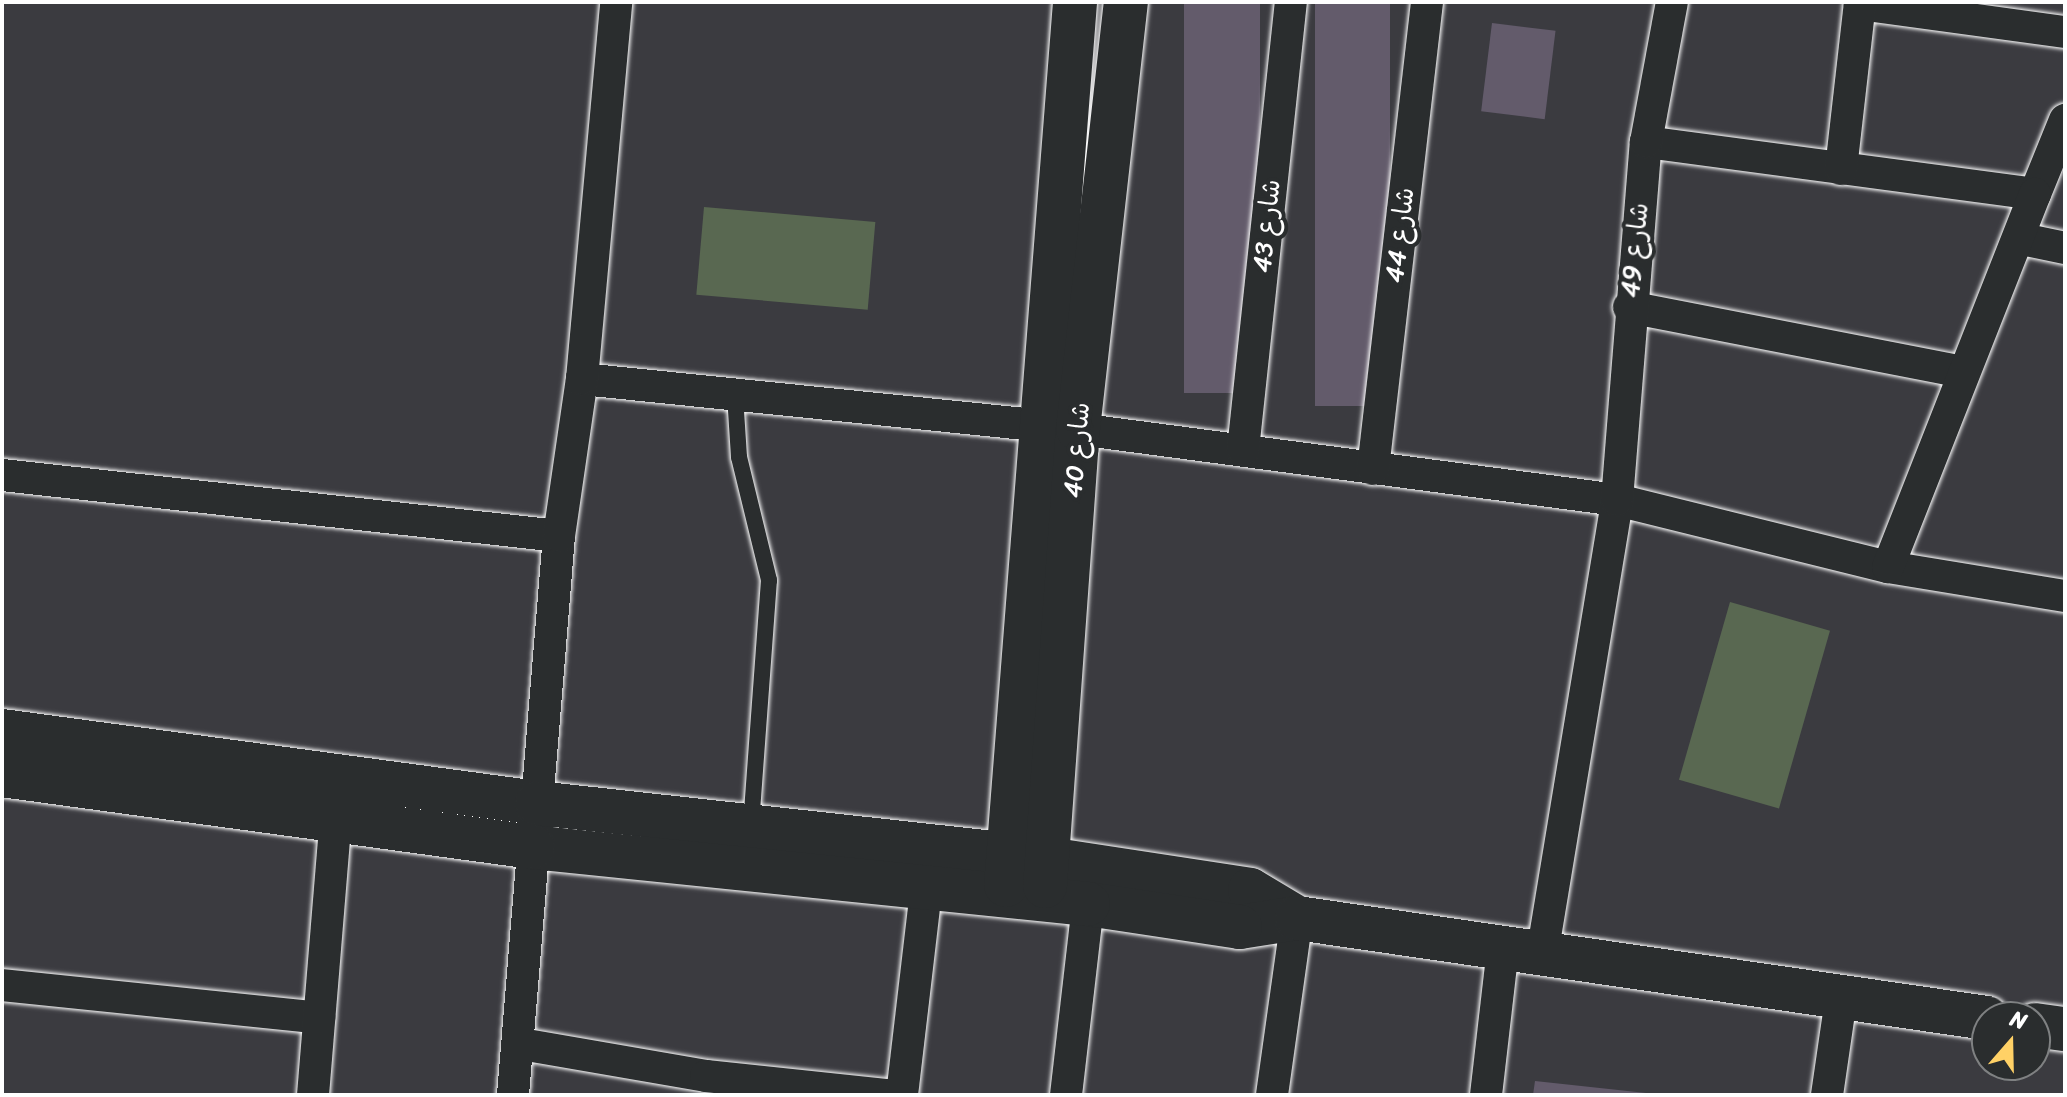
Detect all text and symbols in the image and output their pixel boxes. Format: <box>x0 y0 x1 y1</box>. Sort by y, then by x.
street label: شارع 43 <box>1247 178 1287 274</box>
street label: شارع 44 <box>1379 186 1421 284</box>
street label: شارع 49 <box>1615 201 1655 299</box>
street label: شارع 40 <box>1057 401 1097 499</box>
text: N <box>2005 999 2033 1041</box>
north arrow <box>1971 1001 2051 1081</box>

